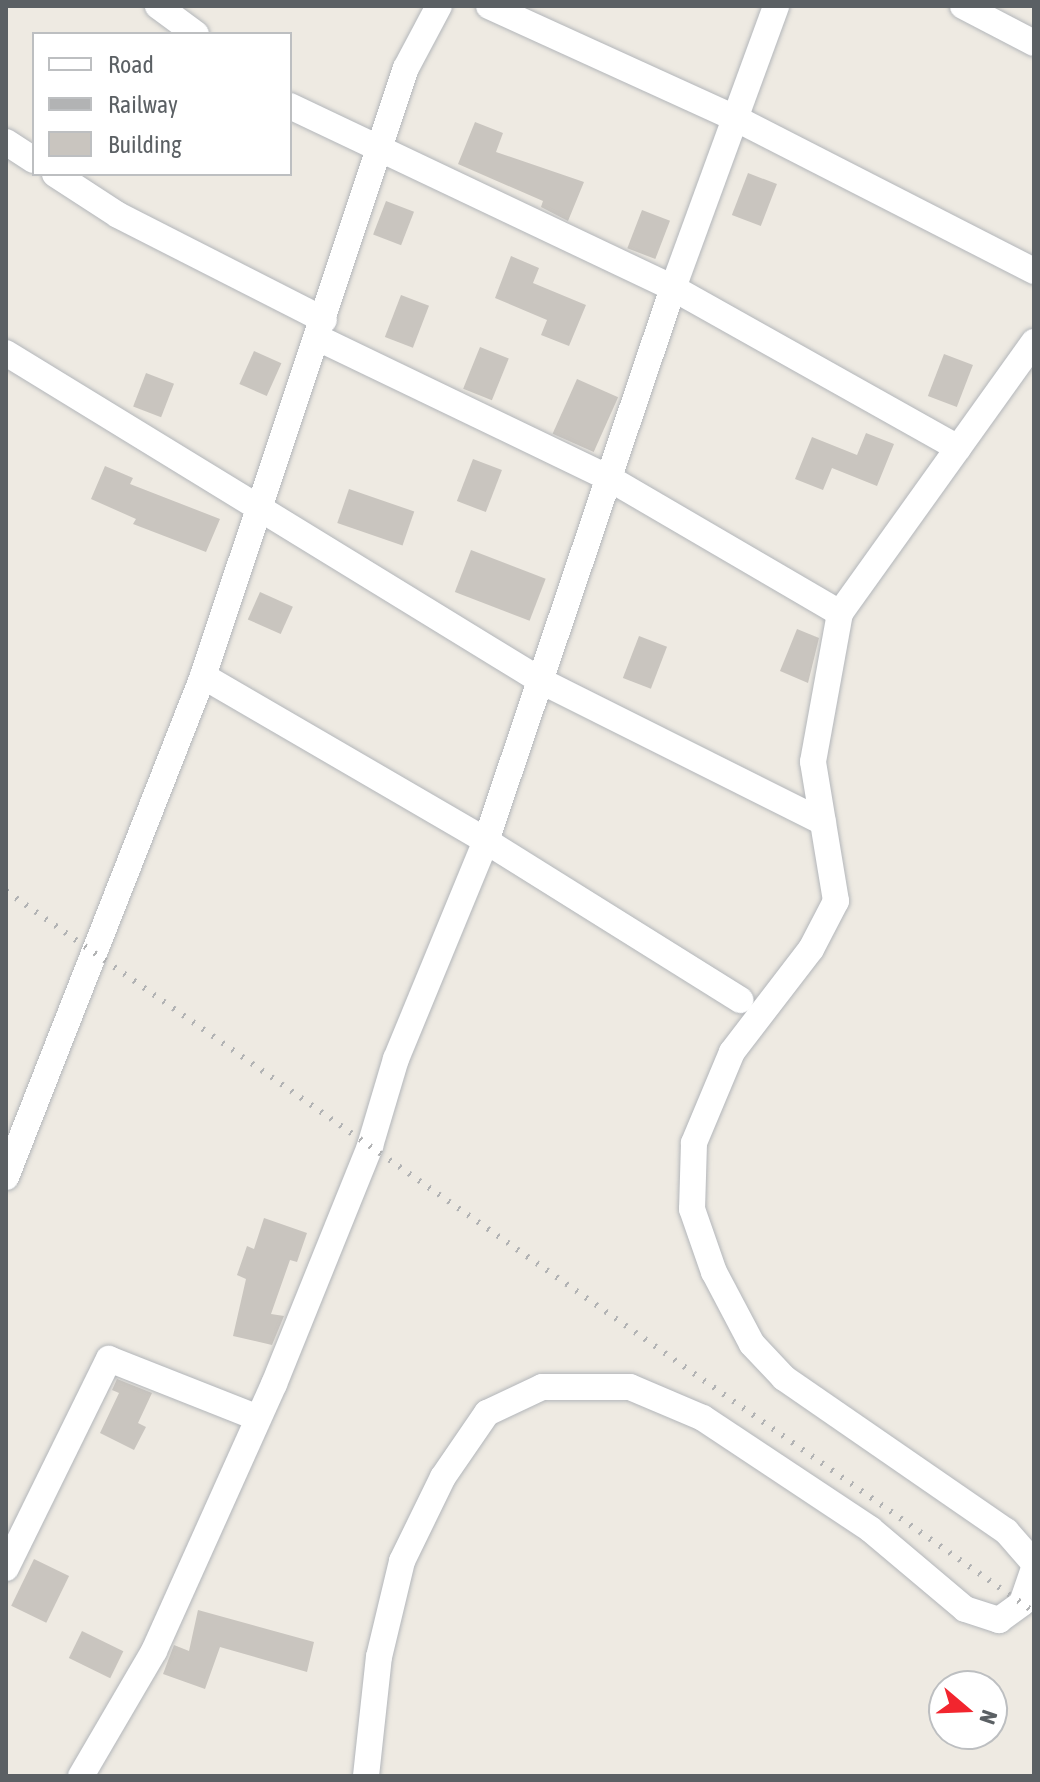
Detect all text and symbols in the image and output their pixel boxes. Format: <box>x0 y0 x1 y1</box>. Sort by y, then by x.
legend <box>32 32 292 176</box>
text: Road <box>108 51 154 78</box>
text: Railway <box>108 91 178 118</box>
text: Building <box>108 131 181 158</box>
north arrow <box>928 1670 1008 1750</box>
text: N <box>974 1707 1003 1728</box>

